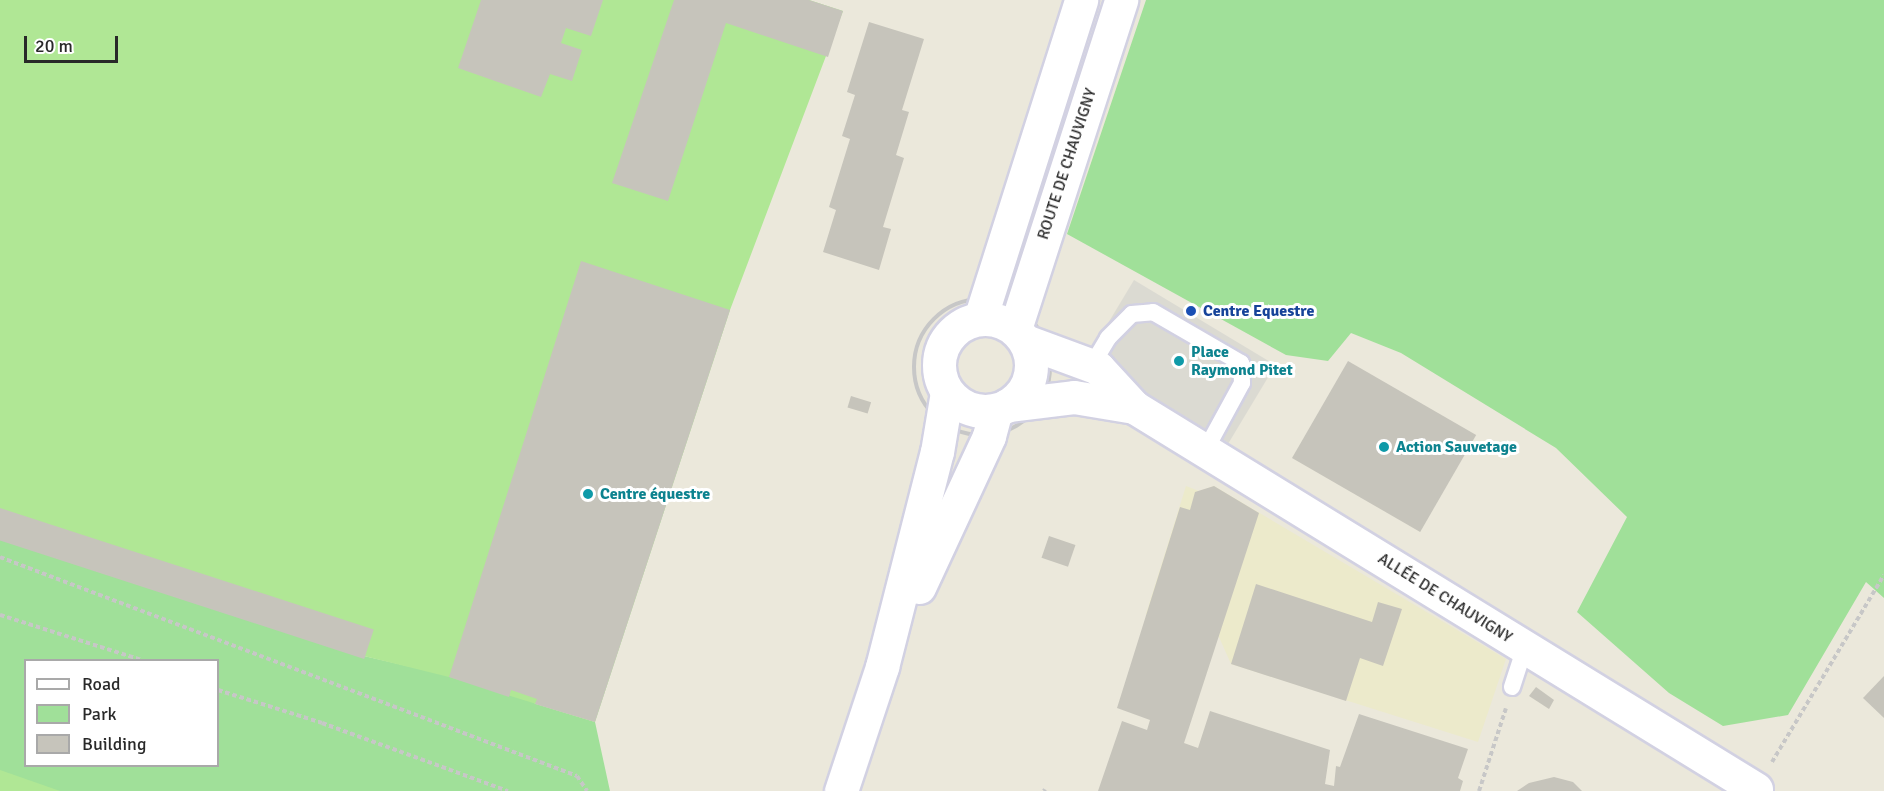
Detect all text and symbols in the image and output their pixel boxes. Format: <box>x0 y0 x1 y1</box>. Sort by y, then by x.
scale bar <box>27 24 122 62</box>
text: 20 m <box>35 35 73 57</box>
street label: ROUTE DE CHAUVIGNY <box>1033 86 1101 242</box>
place label: Centre Equestre <box>1203 301 1314 321</box>
marker: Centre Equestre <box>1184 304 1198 318</box>
place label: Place Raymond Pitet <box>1191 342 1293 380</box>
marker: Place Raymond Pitet <box>1172 354 1186 368</box>
place label: Action Sauvetage <box>1396 437 1517 457</box>
marker: Action Sauvetage <box>1377 440 1391 454</box>
place label: Centre équestre <box>600 484 710 504</box>
marker: Centre équestre <box>581 487 595 501</box>
street label: ALLÉE DE CHAUVIGNY <box>1374 549 1516 647</box>
legend <box>24 659 219 767</box>
text: Road <box>82 673 121 695</box>
text: Park <box>82 703 117 725</box>
text: Building <box>82 733 146 755</box>

